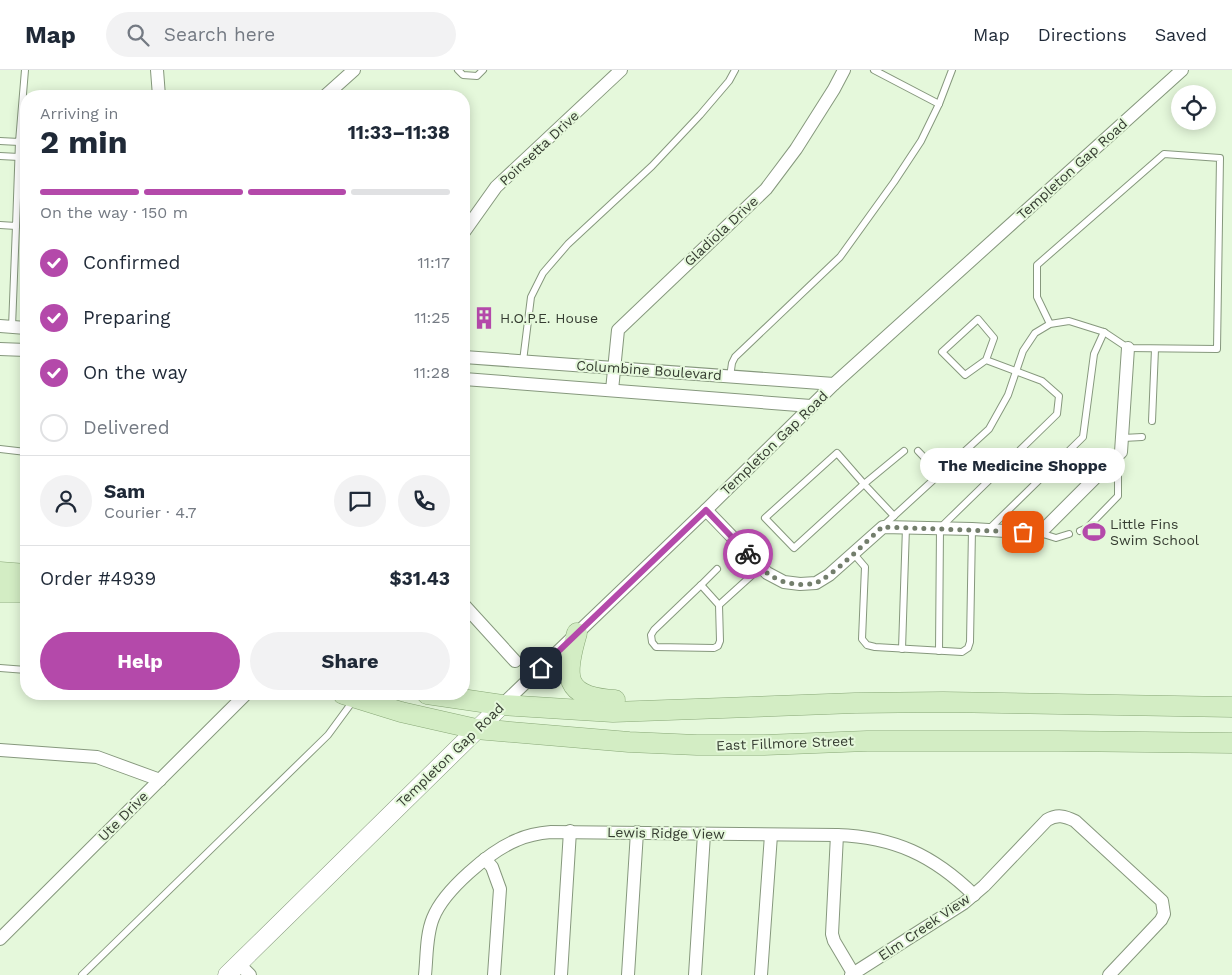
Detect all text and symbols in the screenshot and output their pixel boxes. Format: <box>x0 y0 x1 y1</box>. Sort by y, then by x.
search box <box>106 12 456 57</box>
text: Map <box>25 21 76 49</box>
icon: search <box>124 21 152 49</box>
text: Search here <box>164 23 275 46</box>
text: Map <box>973 24 1010 45</box>
text: Directions <box>1038 24 1127 45</box>
text: Saved <box>1155 24 1207 45</box>
map controls <box>1171 85 1216 130</box>
button: locate <box>1171 85 1216 130</box>
text: Arriving in <box>40 104 118 123</box>
street label: Poinsetta Drive <box>496 107 582 189</box>
street label: Templeton Gap Road <box>1014 115 1130 223</box>
text: 11:33–11:38 <box>348 121 450 144</box>
text: 2 min <box>40 123 128 161</box>
street label: Gladiola Drive <box>681 193 761 269</box>
text: On the way · 150 m <box>40 203 188 222</box>
icon: check <box>40 249 68 277</box>
text: Confirmed <box>83 251 180 274</box>
text: 11:17 <box>418 253 450 272</box>
icon: check <box>40 304 68 332</box>
building icon: H.O.P.E. House <box>471 305 497 331</box>
text: Preparing <box>83 306 170 329</box>
text: 11:25 <box>414 308 450 327</box>
place label: H.O.P.E. House <box>500 310 598 326</box>
street label: Columbine Boulevard <box>576 357 722 383</box>
icon: check <box>40 359 68 387</box>
text: On the way <box>83 361 187 384</box>
text: 11:28 <box>414 363 450 382</box>
street label: Templeton Gap Road <box>717 388 831 498</box>
text: Delivered <box>83 416 170 439</box>
callout: The Medicine Shoppe <box>920 447 1126 482</box>
text: The Medicine Shoppe <box>938 456 1107 475</box>
button: person <box>40 475 92 527</box>
button: chat <box>334 475 386 527</box>
button: phone <box>398 475 450 527</box>
text: Sam <box>104 480 145 503</box>
text: Courier · 4.7 <box>104 503 197 522</box>
pin <box>1002 511 1044 553</box>
place label: Little Fins Swim School <box>1110 516 1200 548</box>
icon: bag <box>1009 518 1037 546</box>
sports icon: Little Fins Swim School <box>1081 519 1107 545</box>
courier <box>723 529 773 579</box>
icon: bike <box>734 540 762 568</box>
text: Order #4939 <box>40 567 156 590</box>
text: $31.43 <box>389 567 450 590</box>
button: Help <box>40 632 240 690</box>
button: Share <box>250 632 450 690</box>
pin <box>520 647 562 689</box>
icon: home <box>527 654 555 682</box>
street label: Templeton Gap Road <box>393 700 507 810</box>
street label: East Fillmore Street <box>716 733 854 753</box>
street label: Ute Drive <box>95 788 151 844</box>
street label: Lewis Ridge View <box>607 824 725 842</box>
street label: Elm Creek View <box>875 890 973 964</box>

